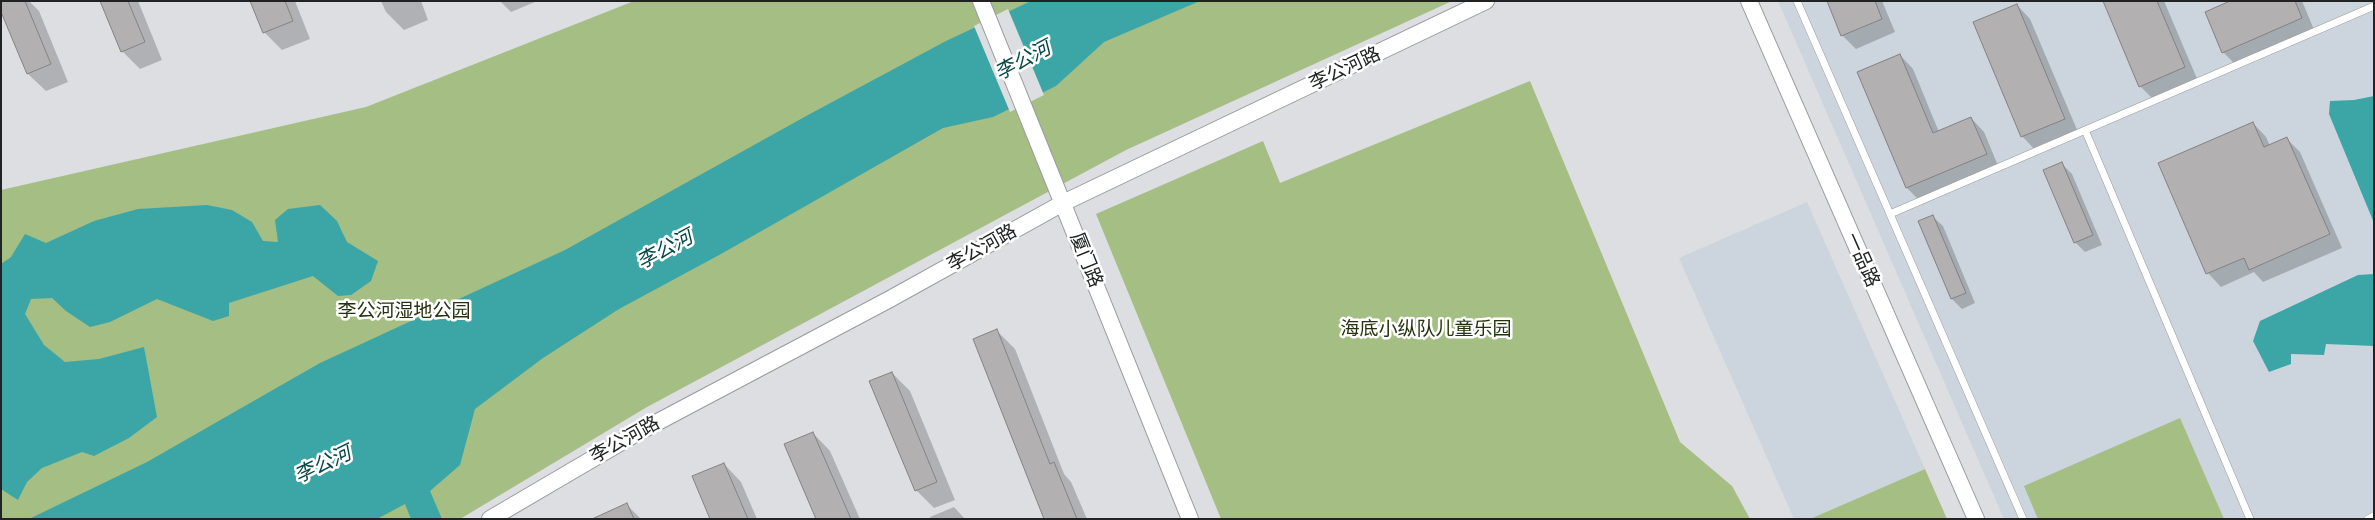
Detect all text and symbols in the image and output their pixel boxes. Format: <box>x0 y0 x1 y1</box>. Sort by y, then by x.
water label: 李公河 <box>991 36 1055 86</box>
street label: 李公河路 <box>1306 43 1384 95</box>
street label: 李公河路 <box>943 220 1021 276</box>
water label: 李公河 <box>633 225 697 275</box>
street label: 厦门路 <box>1065 229 1107 291</box>
street label: 一品路 <box>1840 229 1884 291</box>
park label: 李公河湿地公园 <box>338 300 470 322</box>
park label: 海底小纵队儿童乐园 <box>1341 318 1511 340</box>
street label: 李公河路 <box>586 412 664 468</box>
water label: 李公河 <box>291 441 355 489</box>

